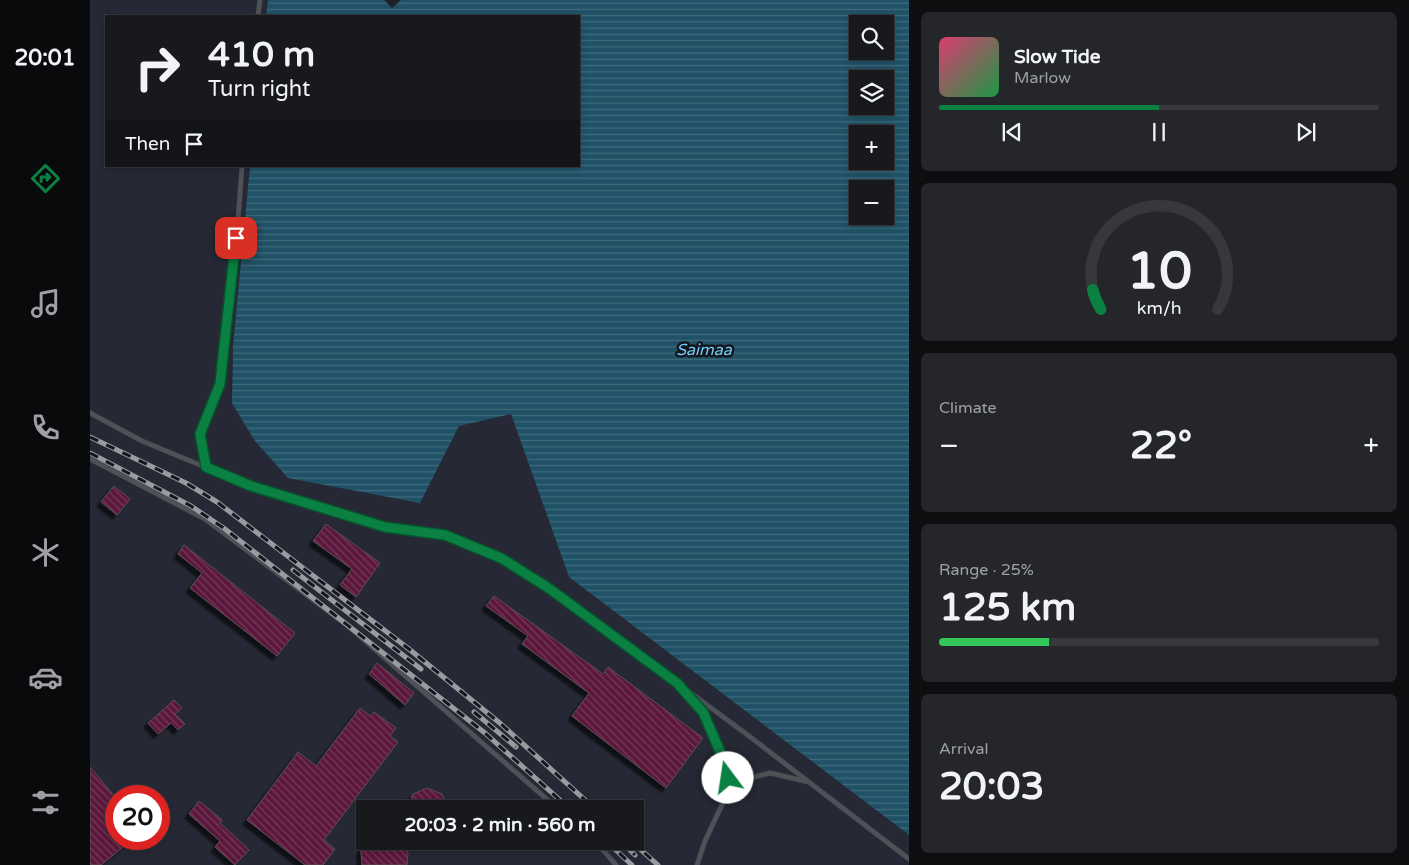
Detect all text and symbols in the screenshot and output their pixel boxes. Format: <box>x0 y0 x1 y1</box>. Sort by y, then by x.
map controls <box>849 15 894 225</box>
button: search <box>849 15 894 60</box>
text: 410 m <box>208 34 315 76</box>
icon: right <box>125 35 190 100</box>
text: 20:01 <box>15 45 75 71</box>
text: Slow Tide <box>1014 46 1101 68</box>
text: Marlow <box>1014 68 1071 88</box>
button: layers <box>849 70 894 115</box>
text: Turn right <box>208 76 310 102</box>
icon: previous <box>998 118 1026 146</box>
icon: pause <box>1145 118 1173 146</box>
icon: next <box>1292 118 1320 146</box>
button: + <box>849 125 894 170</box>
icon: arrive <box>180 130 208 158</box>
text: Then <box>125 133 170 155</box>
icon: directions <box>28 161 63 196</box>
button: − <box>849 180 894 225</box>
pin <box>215 217 257 259</box>
icon: arrive <box>222 224 250 252</box>
text: 10 <box>1126 240 1192 303</box>
icon: music <box>28 286 63 321</box>
text: km/h <box>1137 298 1181 319</box>
water label: Saimaa <box>676 340 733 360</box>
text: Climate <box>939 398 997 418</box>
icon: phone <box>28 410 63 445</box>
text: 22° <box>1130 423 1192 469</box>
text: − <box>939 429 959 463</box>
text: + <box>1363 429 1379 463</box>
icon: climate <box>28 535 63 570</box>
text: Range · 25% <box>939 560 1034 580</box>
text: 125 km <box>939 585 1076 631</box>
icon: car <box>28 660 63 695</box>
text: Arrival <box>939 739 988 759</box>
position arrow <box>701 751 753 803</box>
text: 20:03 <box>939 764 1044 810</box>
icon: filters <box>28 785 63 820</box>
speed limit sign: 20 <box>105 785 170 850</box>
text: 20:03 · 2 min · 560 m <box>404 814 596 836</box>

